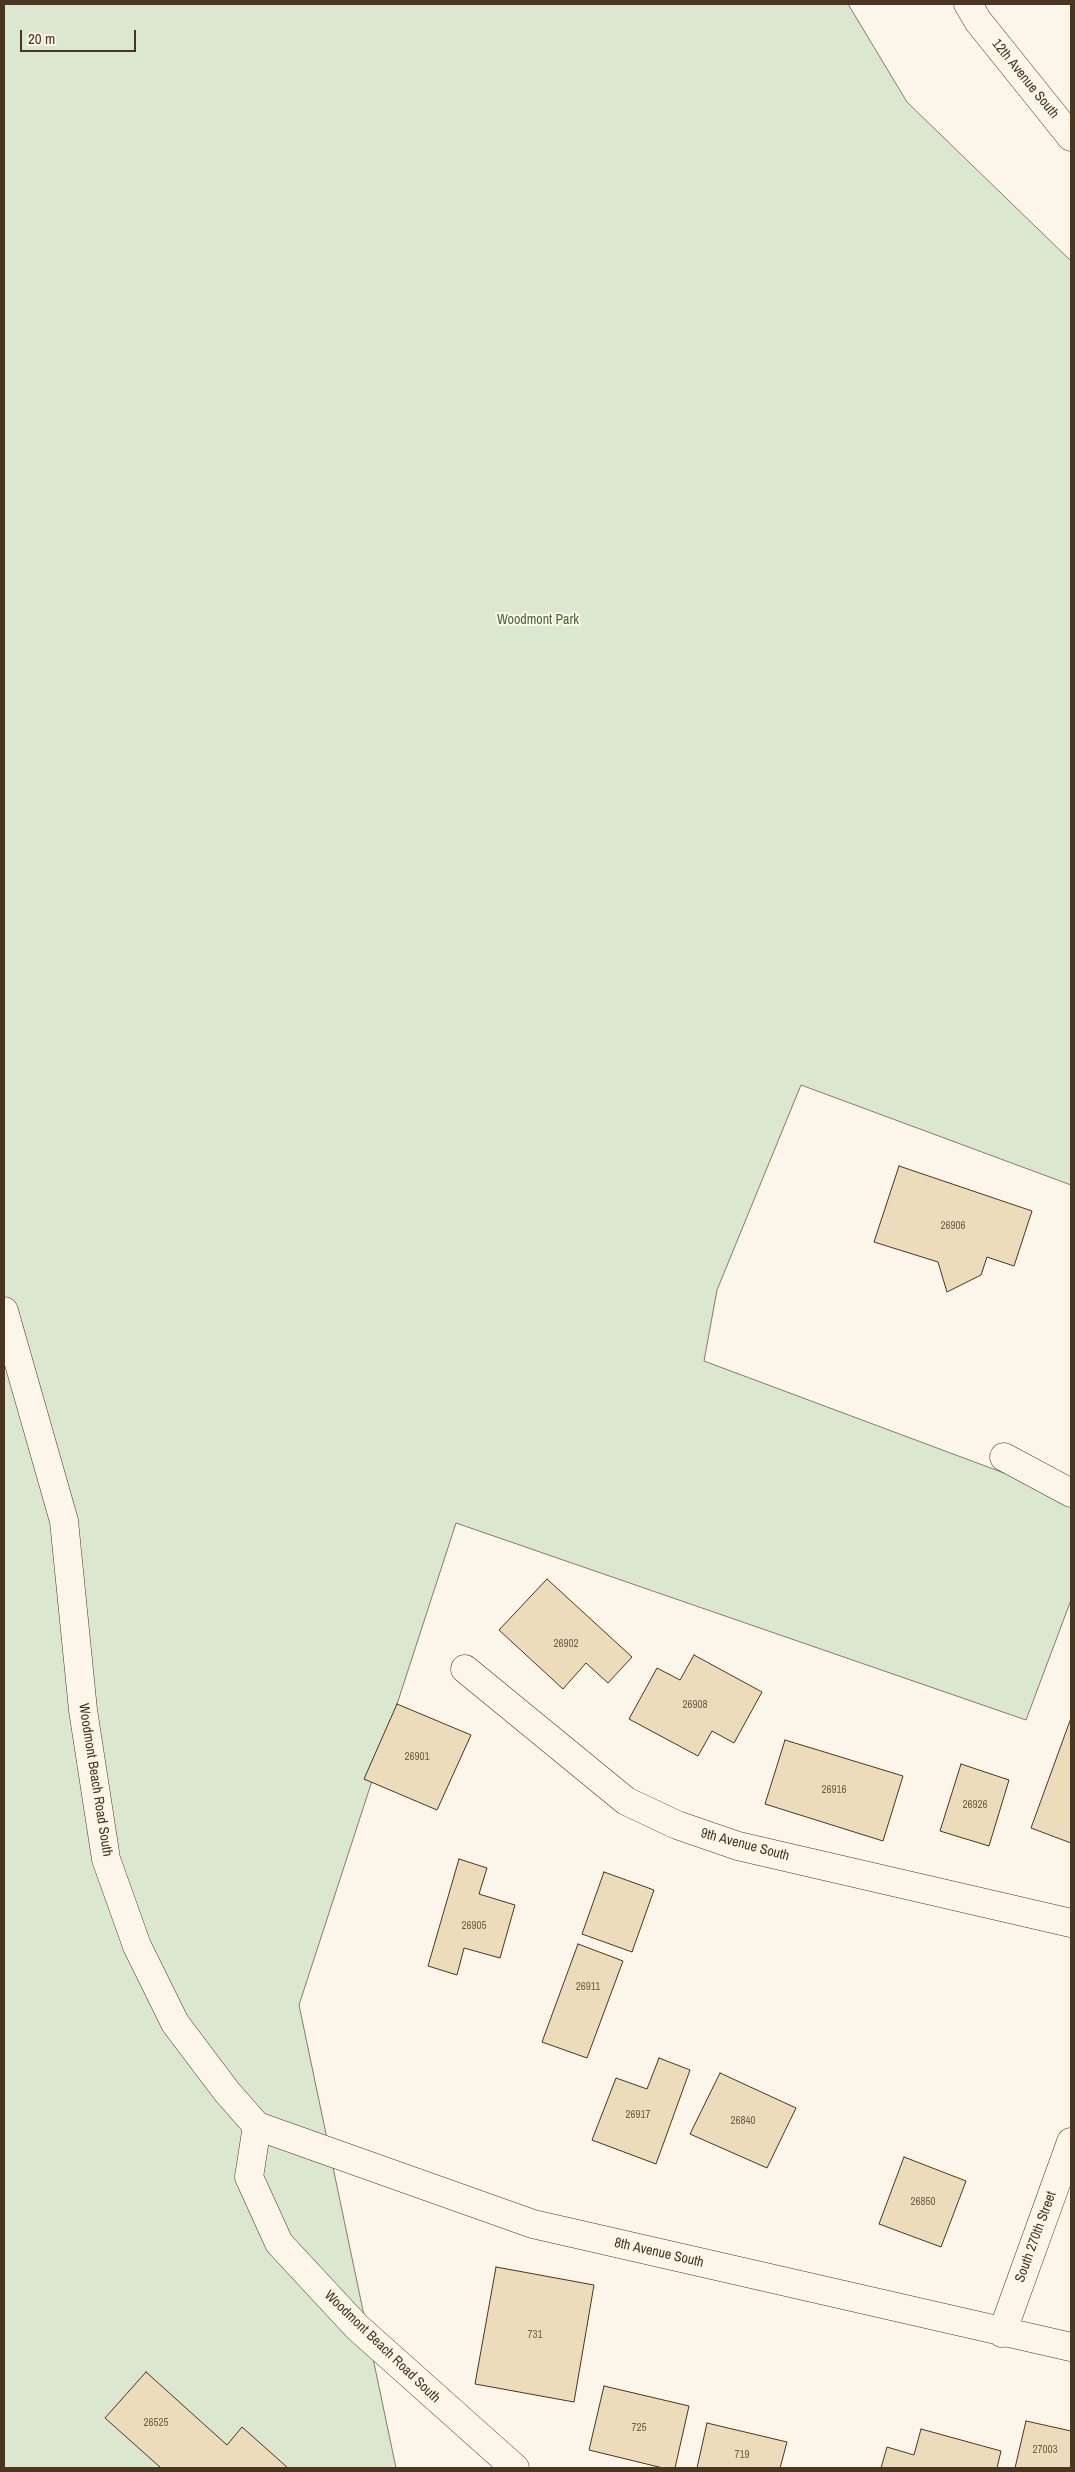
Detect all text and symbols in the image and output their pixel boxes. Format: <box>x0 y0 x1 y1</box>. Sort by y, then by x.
scale bar <box>22 20 139 52</box>
text: 20 m <box>28 28 55 49</box>
street label: 12th Avenue South <box>988 36 1062 122</box>
park label: Woodmont Park <box>497 612 579 628</box>
house number: 26906 <box>940 1219 966 1233</box>
house number: 26902 <box>553 1637 579 1651</box>
house number: 26908 <box>682 1698 708 1712</box>
street label: Woodmont Beach Road South <box>75 1702 115 1858</box>
house number: 26901 <box>404 1750 430 1764</box>
house number: 26916 <box>821 1783 847 1797</box>
house number: 26926 <box>962 1798 988 1812</box>
street label: 9th Avenue South <box>699 1825 791 1865</box>
house number: 26905 <box>461 1919 487 1933</box>
house number: 26911 <box>576 1980 600 1994</box>
house number: 26917 <box>625 2108 651 2122</box>
house number: 26840 <box>730 2114 756 2128</box>
street label: South 270th Street <box>1012 2189 1060 2285</box>
house number: 26850 <box>910 2195 936 2209</box>
street label: 8th Avenue South <box>613 2235 705 2271</box>
street label: Woodmont Beach Road South <box>320 2287 444 2407</box>
house number: 731 <box>527 2328 543 2342</box>
house number: 26525 <box>143 2416 169 2430</box>
house number: 725 <box>631 2421 647 2435</box>
house number: 27003 <box>1032 2443 1058 2457</box>
house number: 719 <box>734 2448 750 2462</box>

